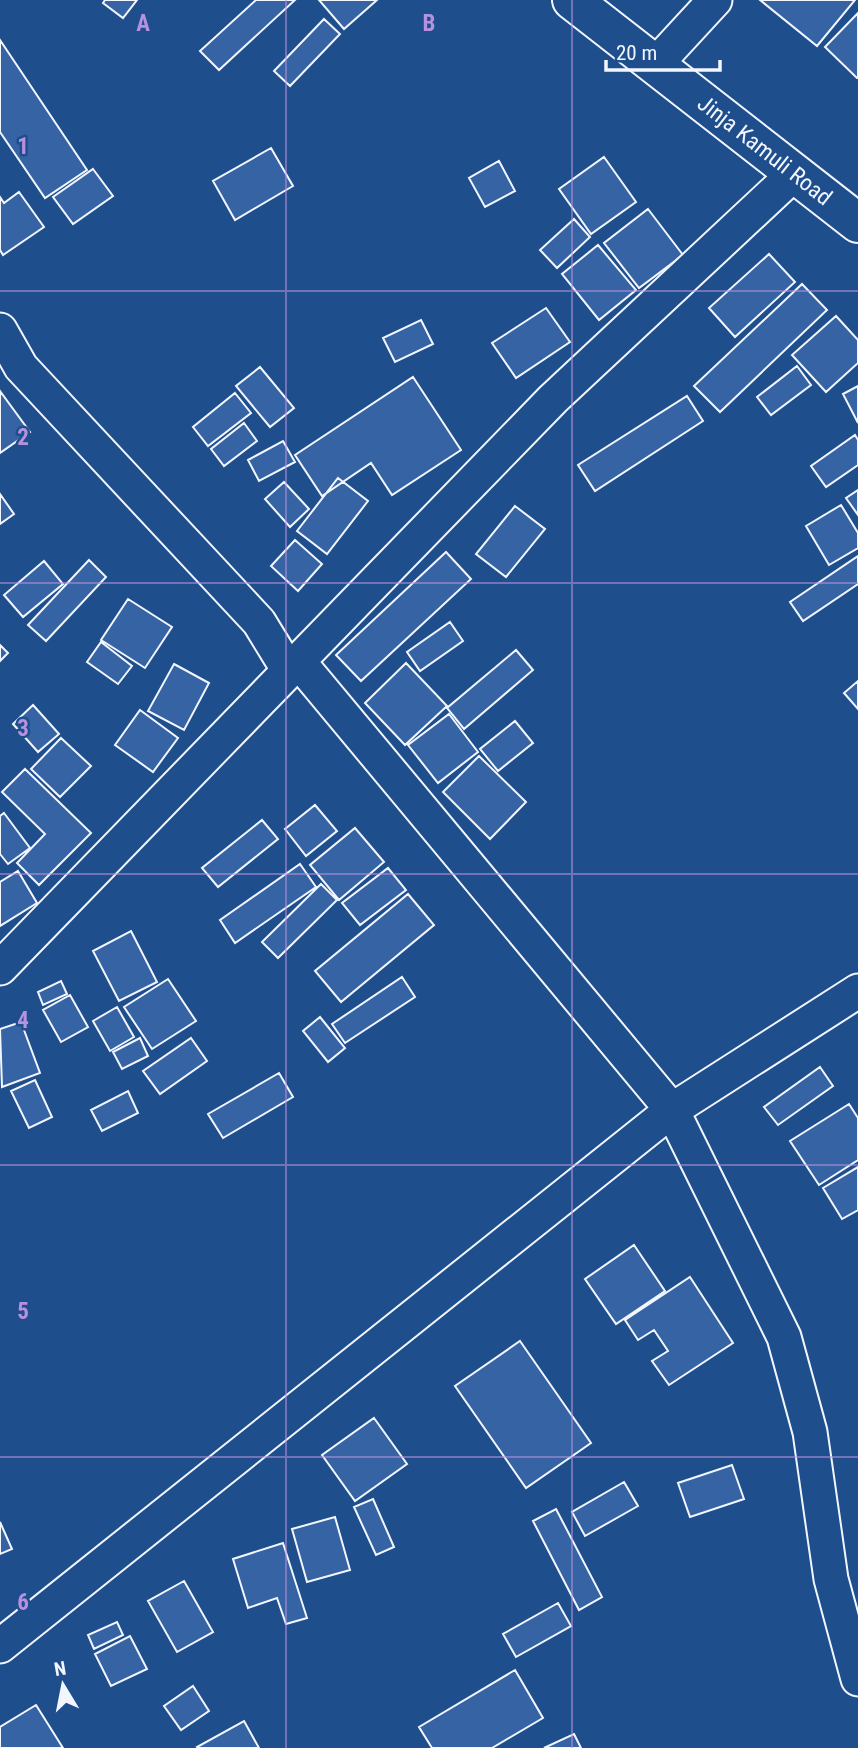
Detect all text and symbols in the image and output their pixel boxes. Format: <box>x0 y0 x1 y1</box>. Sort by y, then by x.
text: A <box>136 10 150 37</box>
text: B <box>423 10 435 37</box>
scale bar <box>606 28 720 72</box>
text: 20 m <box>616 41 657 65</box>
street label: Jinja Kamuli Road <box>692 90 837 211</box>
text: 1 <box>17 133 29 160</box>
text: 2 <box>17 424 29 451</box>
text: 3 <box>17 715 29 742</box>
text: 4 <box>17 1007 29 1034</box>
text: 5 <box>17 1298 29 1325</box>
text: 6 <box>17 1589 29 1616</box>
north arrow <box>28 1650 98 1720</box>
text: N <box>52 1656 68 1681</box>

